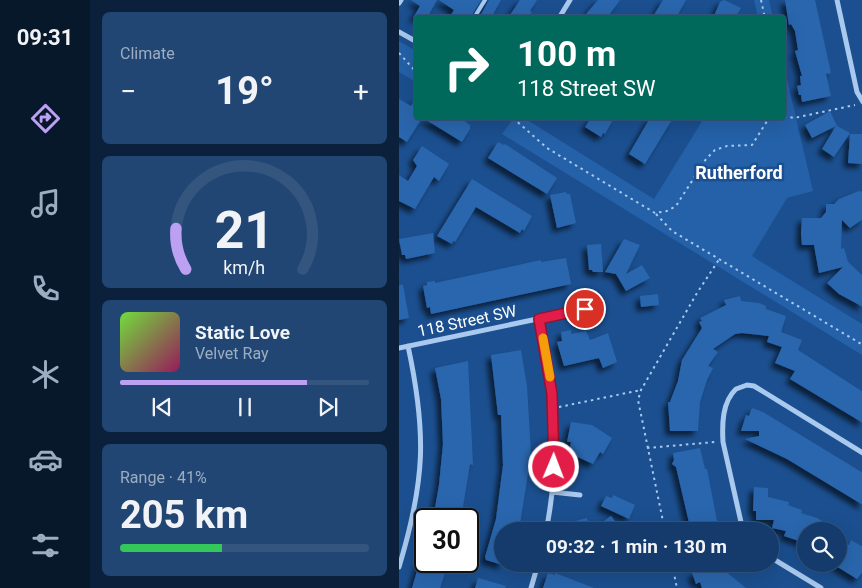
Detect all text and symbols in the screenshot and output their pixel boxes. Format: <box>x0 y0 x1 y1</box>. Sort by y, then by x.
text: 09:31 <box>17 25 73 50</box>
text: 100 m <box>517 34 616 75</box>
icon: right <box>434 35 499 100</box>
text: Climate <box>120 44 175 63</box>
text: 19° <box>215 69 274 113</box>
text: − <box>120 75 136 108</box>
text: + <box>353 75 369 108</box>
text: 118 Street SW <box>517 76 656 101</box>
icon: directions <box>28 101 63 136</box>
district label: Rutherford <box>695 162 783 183</box>
icon: music <box>28 186 63 221</box>
text: 21 <box>215 200 274 261</box>
text: km/h <box>224 257 265 278</box>
icon: phone <box>28 271 63 306</box>
pin <box>564 288 606 330</box>
icon: arrive <box>571 295 599 323</box>
street label: 118 Street SW <box>416 301 518 341</box>
text: Static Love <box>195 321 290 344</box>
text: Velvet Ray <box>195 344 269 363</box>
icon: climate <box>28 357 63 392</box>
icon: previous <box>148 393 176 421</box>
icon: pause <box>231 393 259 421</box>
icon: next <box>314 393 342 421</box>
position arrow <box>527 440 579 492</box>
icon: car <box>28 442 63 477</box>
text: Range · 41% <box>120 468 207 487</box>
text: 205 km <box>120 493 248 537</box>
speed limit sign: 30 <box>414 508 479 573</box>
map controls <box>797 522 847 572</box>
button: search <box>797 522 847 572</box>
icon: filters <box>28 528 63 563</box>
text: 09:32 · 1 min · 130 m <box>546 535 727 558</box>

